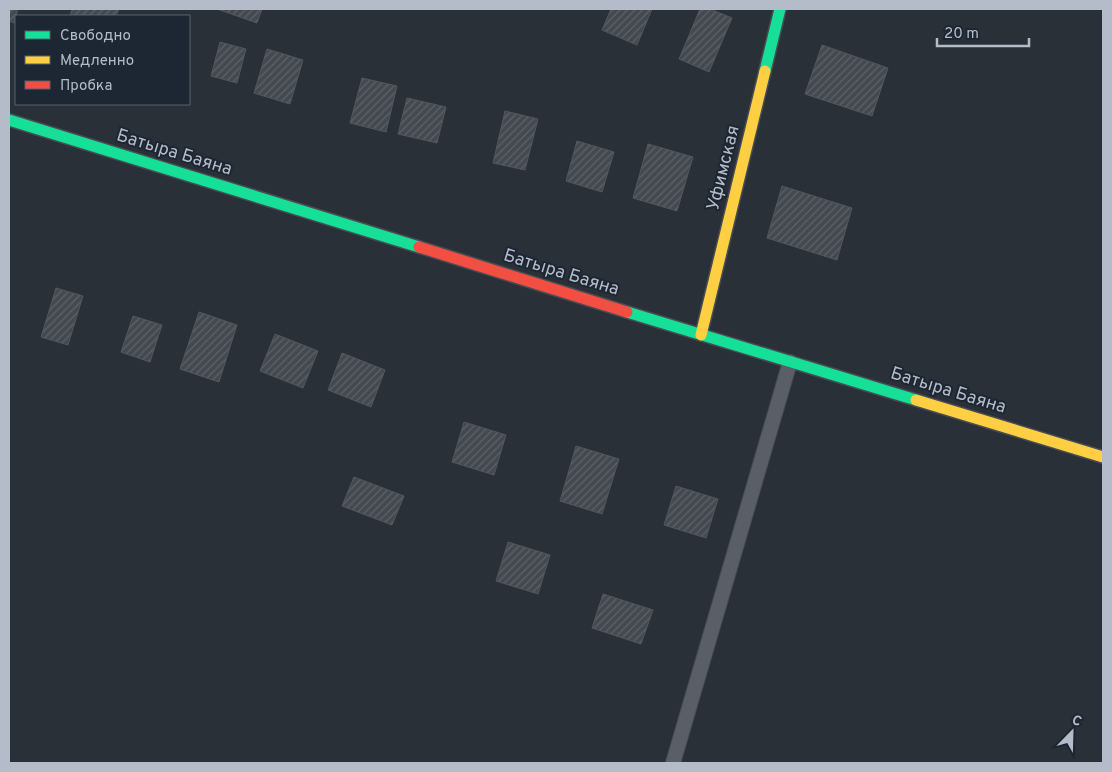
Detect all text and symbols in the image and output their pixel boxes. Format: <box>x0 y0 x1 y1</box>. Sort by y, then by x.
legend <box>15 15 190 105</box>
scale bar <box>937 15 1030 47</box>
text: 20 m <box>944 25 979 44</box>
text: Свободно <box>60 27 131 46</box>
text: Медленно <box>60 52 134 71</box>
text: Пробка <box>60 77 112 96</box>
street label: Уфимская <box>702 123 746 213</box>
street label: Батыра Баяна <box>113 124 235 182</box>
street label: Батыра Баяна <box>500 244 622 302</box>
street label: Батыра Баяна <box>887 362 1009 420</box>
north arrow <box>1047 707 1097 757</box>
text: С <box>1069 712 1084 731</box>

